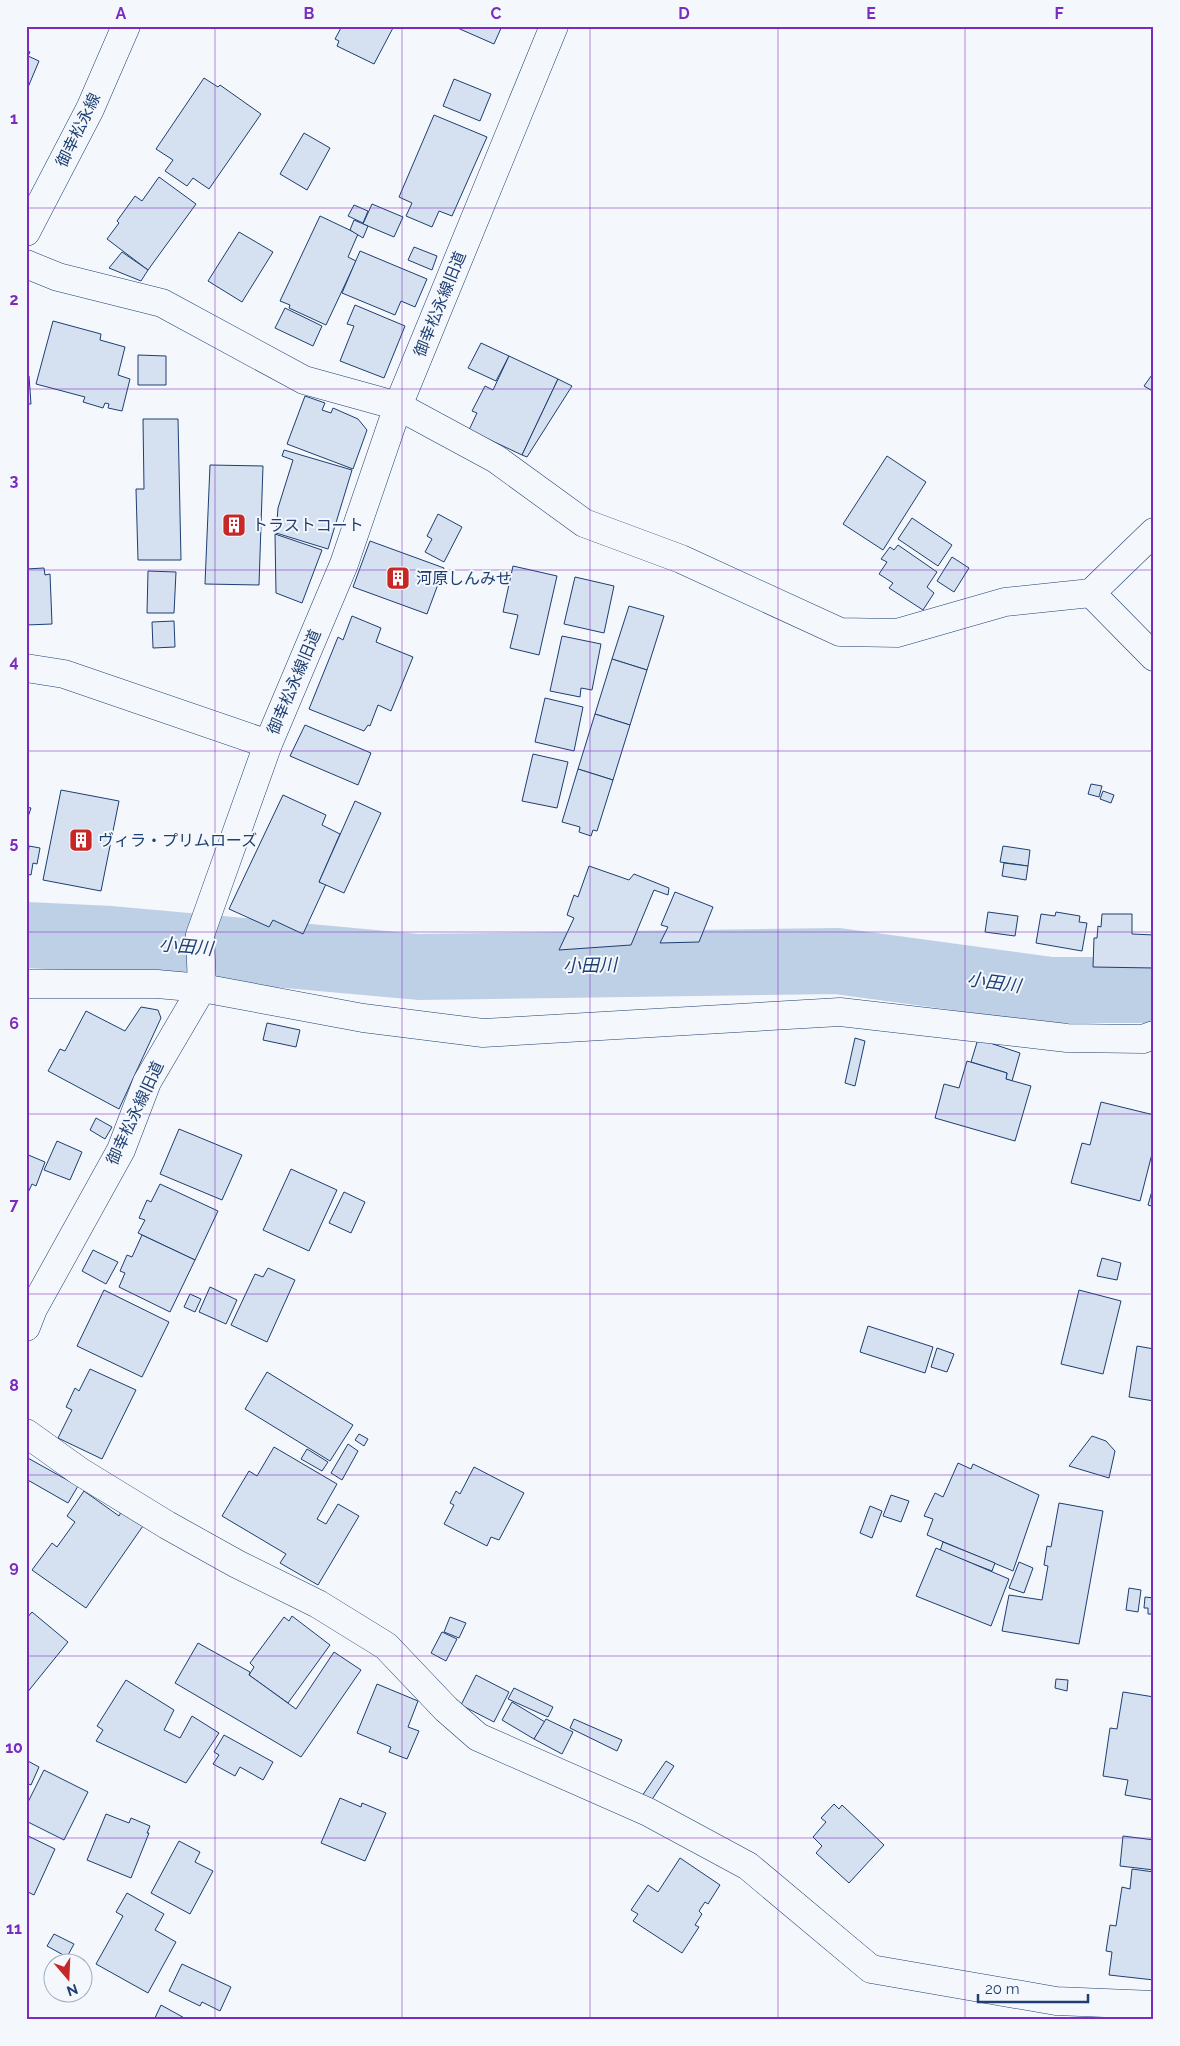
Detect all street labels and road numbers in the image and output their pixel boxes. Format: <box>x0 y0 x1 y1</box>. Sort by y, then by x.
street label: 御幸松永線 <box>52 90 104 170</box>
street label: 御幸松永線旧道 <box>410 249 470 359</box>
street label: 御幸松永線旧道 <box>263 627 325 737</box>
street label: 御幸松永線旧道 <box>103 1058 167 1168</box>

